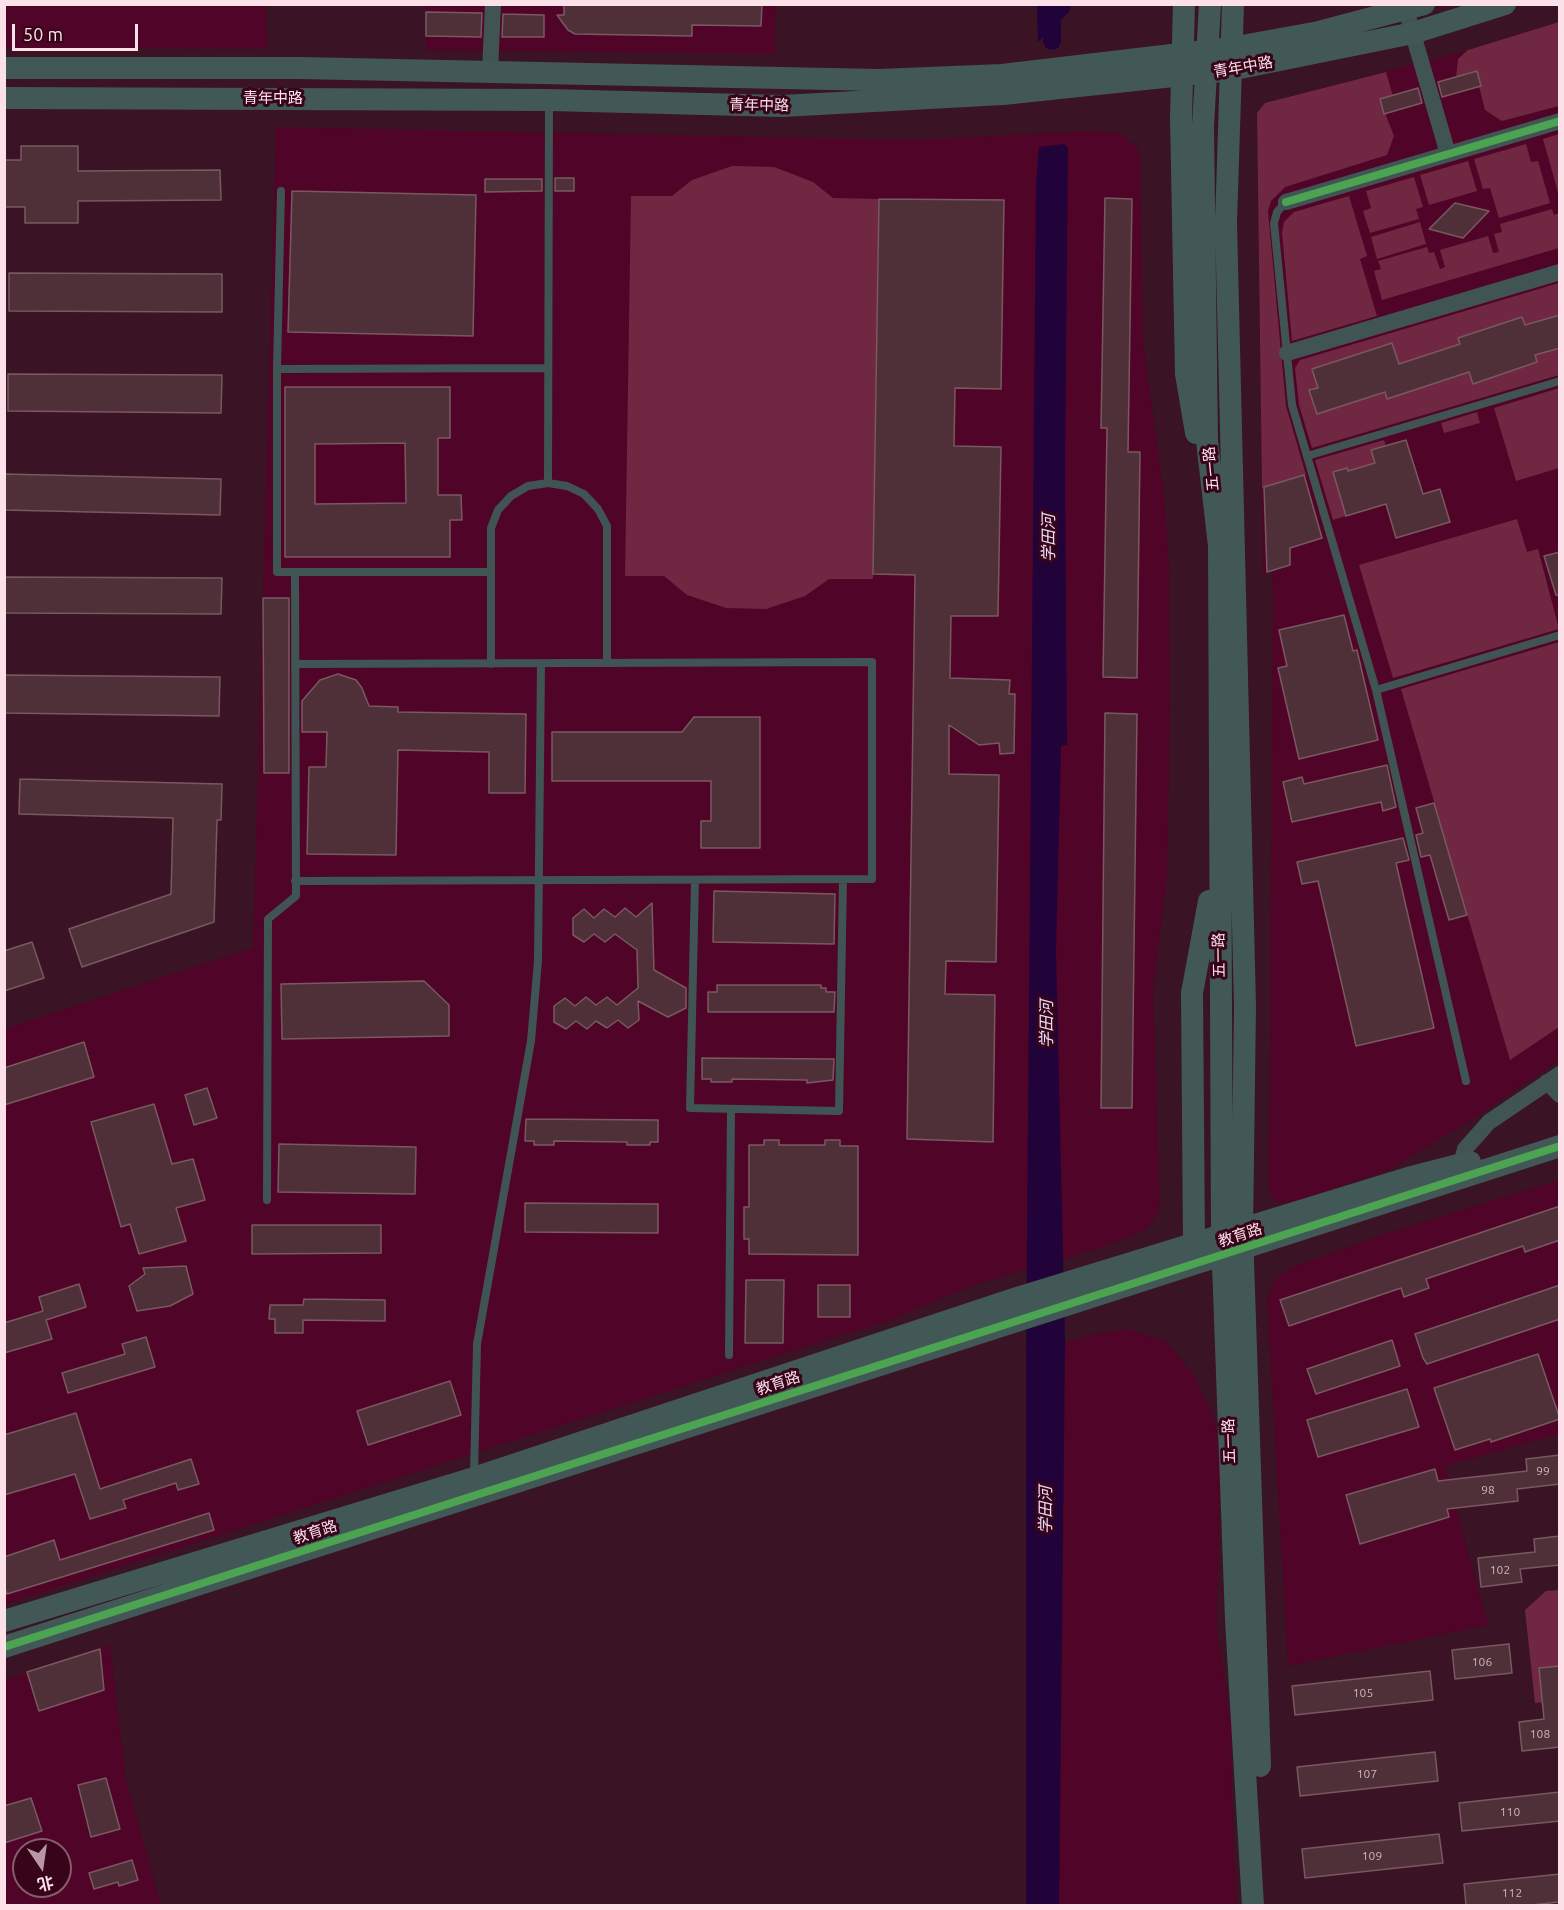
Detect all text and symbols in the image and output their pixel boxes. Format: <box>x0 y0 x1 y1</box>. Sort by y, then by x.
scale bar <box>15 12 141 50</box>
text: 50 m <box>23 24 63 44</box>
street label: 青年中路 <box>1212 53 1274 81</box>
street label: 青年中路 <box>243 89 303 107</box>
street label: 青年中路 <box>729 95 789 115</box>
street label: 五一路 <box>1200 446 1222 492</box>
water label: 学田河 <box>1039 514 1059 562</box>
street label: 五一路 <box>1210 932 1228 978</box>
water label: 学田河 <box>1037 1000 1057 1048</box>
street label: 教育路 <box>1216 1219 1264 1251</box>
street label: 教育路 <box>754 1367 802 1399</box>
street label: 五一路 <box>1219 1418 1239 1464</box>
house number: 99 <box>1536 1464 1550 1478</box>
house number: 98 <box>1481 1483 1495 1497</box>
water label: 学田河 <box>1036 1486 1056 1534</box>
street label: 教育路 <box>291 1516 339 1548</box>
house number: 102 <box>1490 1563 1510 1577</box>
house number: 106 <box>1472 1655 1492 1669</box>
house number: 105 <box>1353 1686 1373 1700</box>
house number: 108 <box>1530 1727 1550 1741</box>
house number: 107 <box>1357 1767 1377 1781</box>
house number: 110 <box>1500 1805 1520 1819</box>
north arrow <box>12 1838 72 1898</box>
house number: 109 <box>1362 1849 1382 1863</box>
text: 北 <box>36 1873 55 1894</box>
house number: 112 <box>1502 1886 1522 1900</box>

